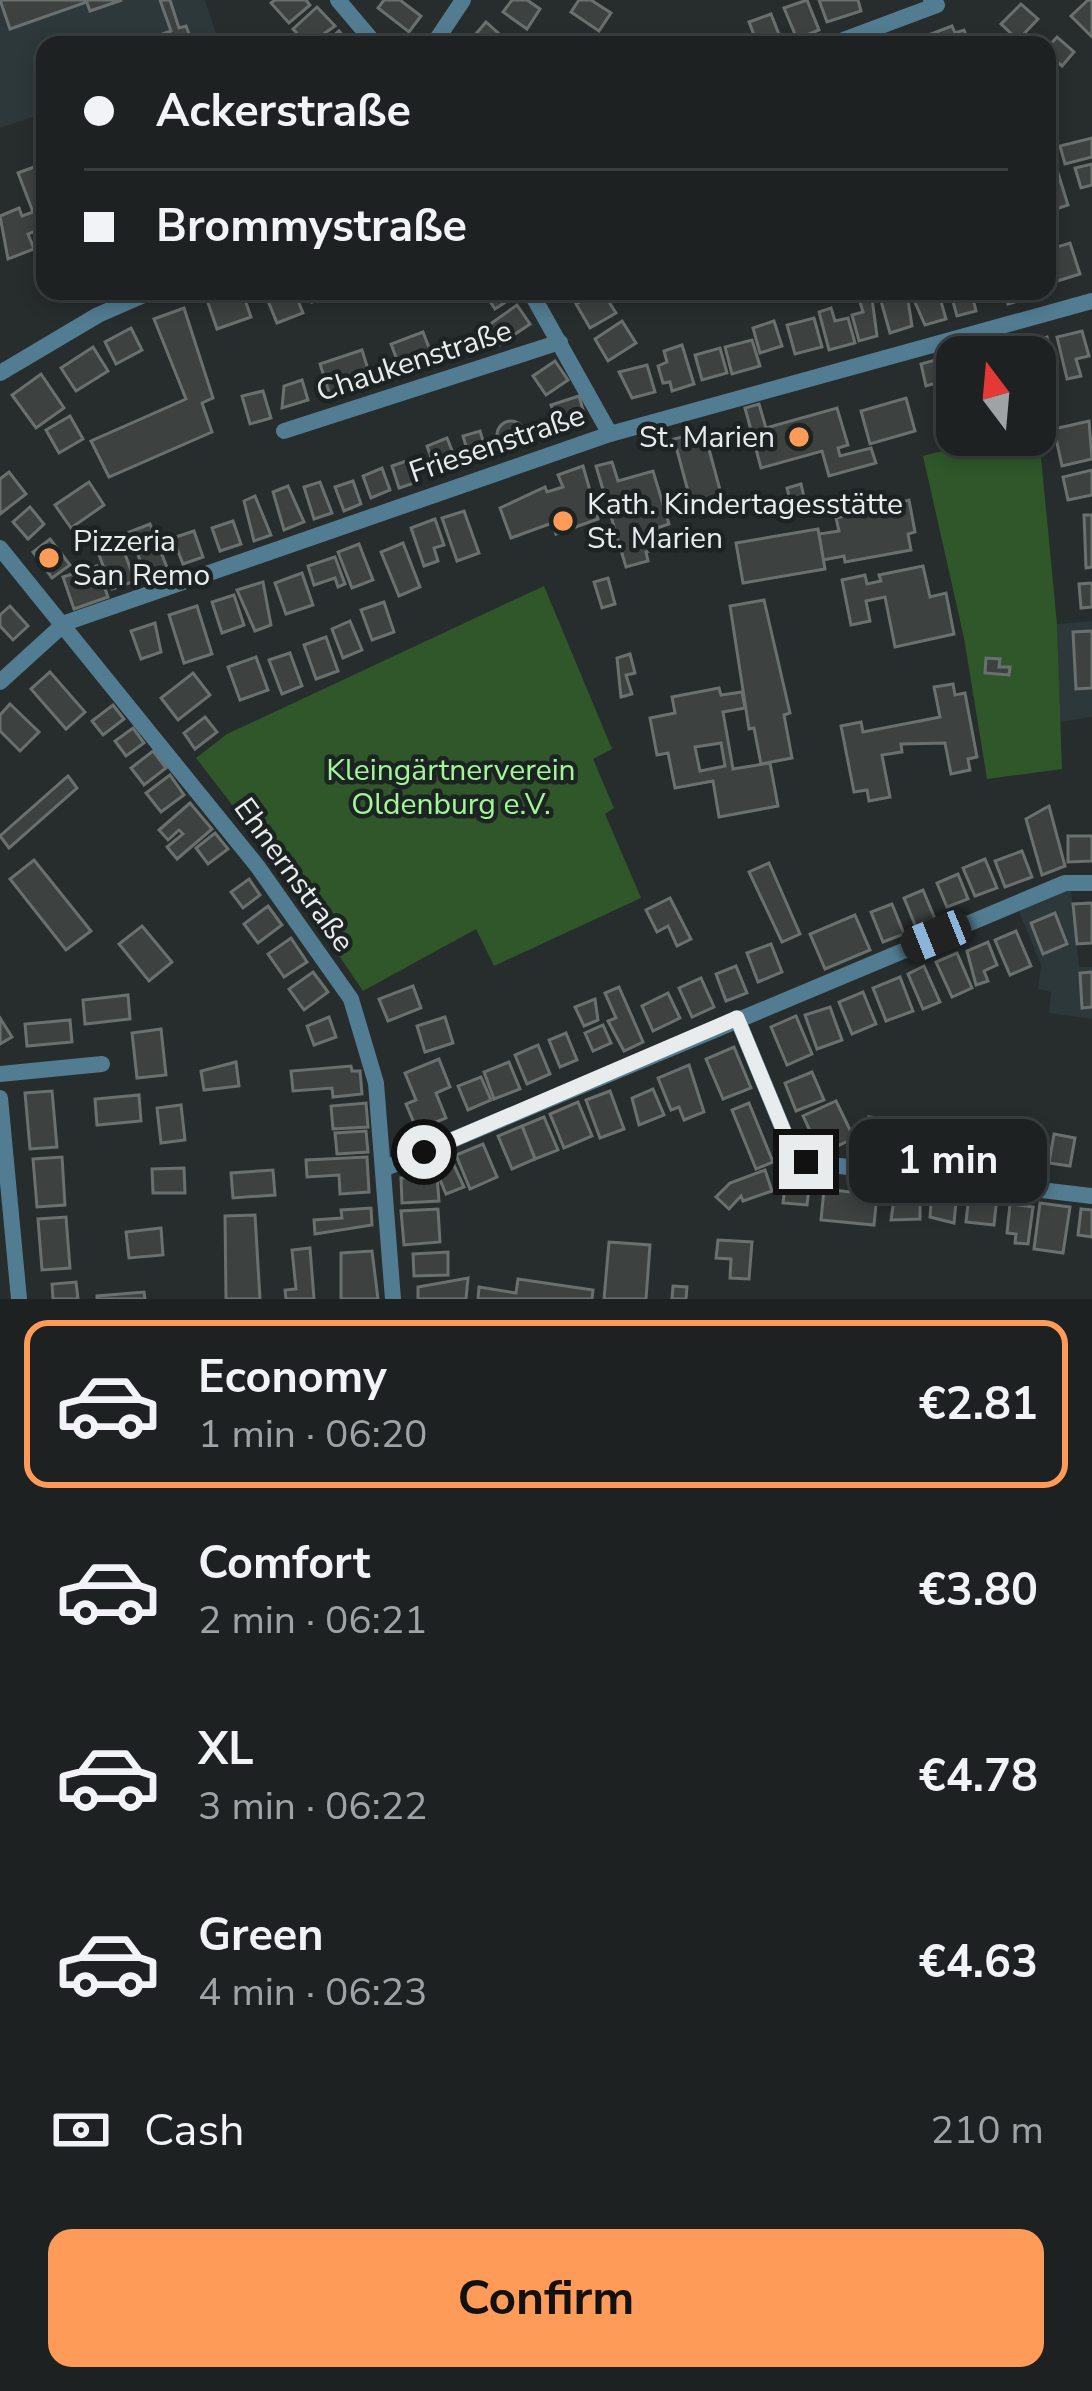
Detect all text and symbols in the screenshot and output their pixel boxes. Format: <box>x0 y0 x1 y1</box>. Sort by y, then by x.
text: Ackerstraße <box>156 81 411 142</box>
text: Brommystraße <box>156 196 467 257</box>
street label: Chaukenstraße <box>311 310 517 412</box>
north arrow <box>936 336 1056 456</box>
map controls <box>936 336 1056 456</box>
street label: Friesenstraße <box>404 395 590 493</box>
place label: St. Marien <box>639 417 775 458</box>
marker: St. Marien <box>786 424 812 450</box>
place label: Kath. Kindertagesstätte St. Marien <box>587 484 903 559</box>
marker: Kath. Kindertagesstätte St. Marien <box>550 508 576 534</box>
place label: Pizzeria San Remo <box>73 521 210 596</box>
marker: Pizzeria San Remo <box>36 545 62 571</box>
park label: Kleingärtnerverein Oldenburg e.V. <box>326 750 576 825</box>
street label: Ehnernstraße <box>224 790 364 960</box>
car <box>896 906 976 966</box>
callout: 1 min <box>848 1120 1046 1204</box>
route start <box>397 1125 451 1179</box>
text: 1 min <box>898 1134 998 1187</box>
route end <box>779 1135 833 1189</box>
text: Economy <box>198 1347 387 1408</box>
icon: car <box>54 1350 162 1458</box>
text: €2.81 <box>919 1374 1038 1435</box>
text: 1 min · 06:20 <box>198 1408 427 1461</box>
text: Comfort <box>198 1533 370 1594</box>
icon: car <box>54 1536 162 1644</box>
text: €3.80 <box>919 1560 1038 1621</box>
text: 2 min · 06:21 <box>198 1594 427 1647</box>
text: XL <box>198 1719 254 1780</box>
icon: car <box>54 1722 162 1830</box>
text: €4.78 <box>919 1746 1038 1807</box>
text: 3 min · 06:22 <box>198 1780 427 1833</box>
text: Green <box>198 1905 324 1966</box>
icon: car <box>54 1908 162 2016</box>
text: €4.63 <box>919 1932 1038 1993</box>
text: 4 min · 06:23 <box>198 1966 427 2019</box>
icon: cash <box>48 2097 114 2163</box>
text: Cash <box>144 2100 245 2161</box>
text: 210 m <box>930 2104 1044 2157</box>
button: Confirm <box>48 2229 1044 2367</box>

